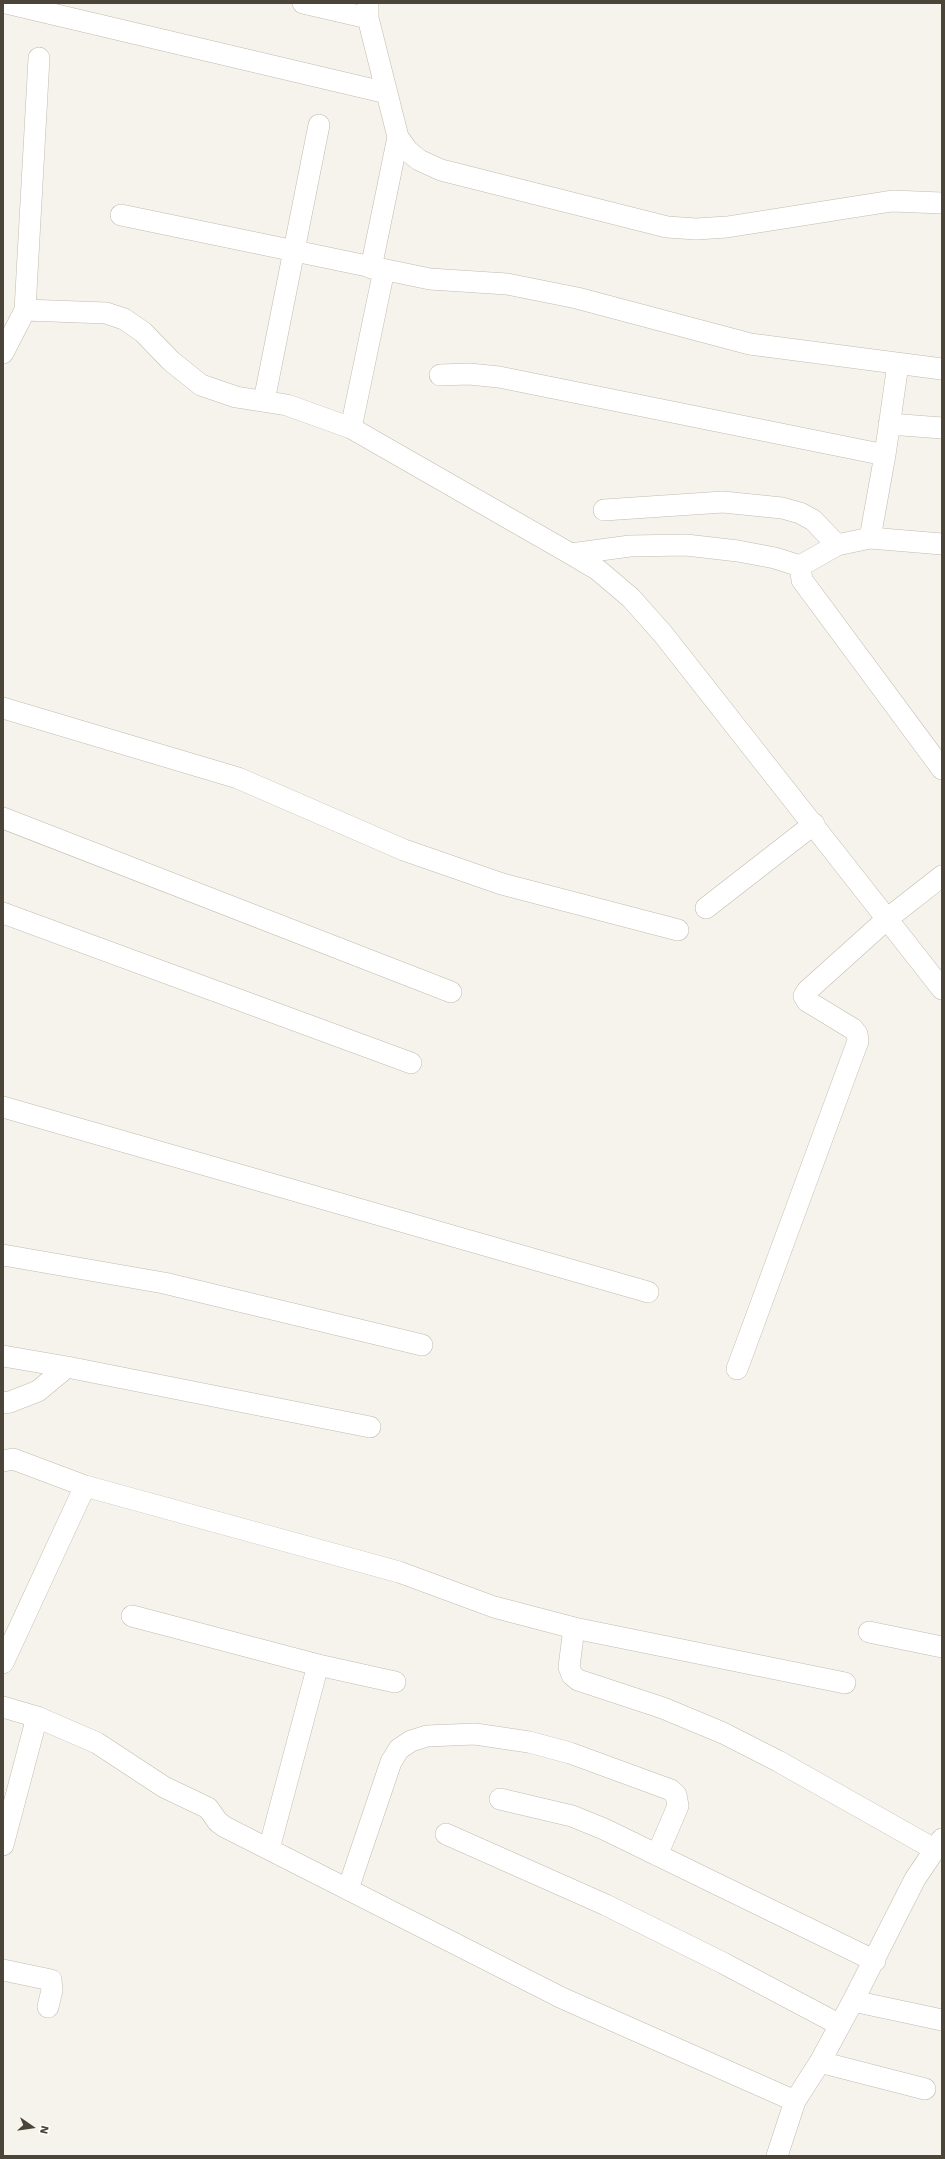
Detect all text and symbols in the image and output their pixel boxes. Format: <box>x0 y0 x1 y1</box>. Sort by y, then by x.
north arrow <box>12 2107 52 2147</box>
text: N <box>37 2124 51 2135</box>

